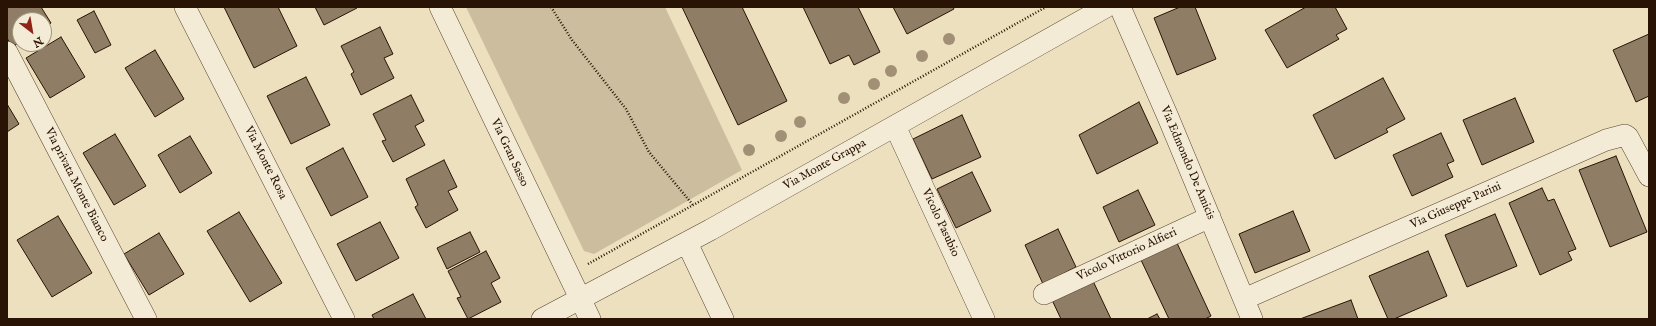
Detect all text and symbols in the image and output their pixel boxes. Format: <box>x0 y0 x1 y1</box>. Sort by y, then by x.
north arrow <box>12 12 52 52</box>
text: N <box>30 33 45 50</box>
street label: Via Edmondo De Amicis <box>1157 104 1217 222</box>
street label: Via Gran Sasso <box>487 117 531 189</box>
street label: Via Monte Rosa <box>240 124 290 202</box>
street label: Via privata Monte Bianco <box>41 126 111 244</box>
street label: Via Monte Grappa <box>781 136 869 194</box>
street label: Via Giuseppe Parini <box>1408 180 1504 232</box>
street label: Vicolo Pasubio <box>918 187 962 259</box>
street label: Vicolo Vittorio Alfieri <box>1075 226 1179 284</box>

